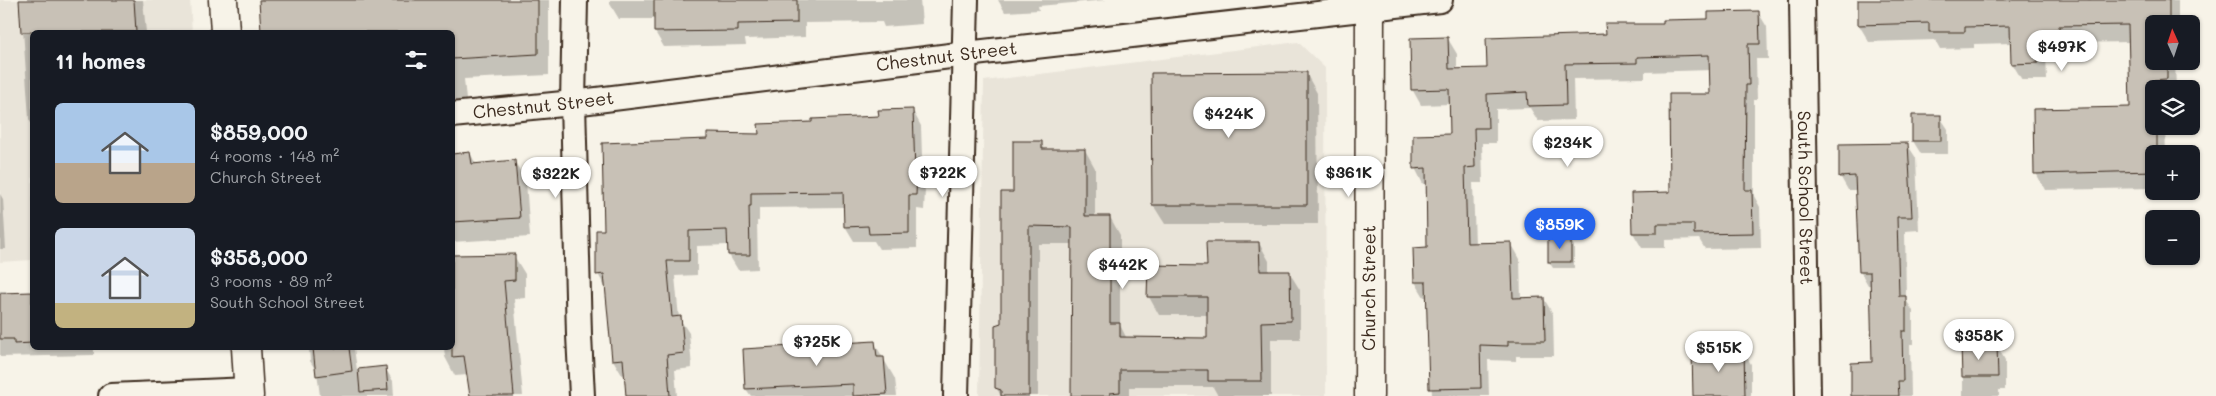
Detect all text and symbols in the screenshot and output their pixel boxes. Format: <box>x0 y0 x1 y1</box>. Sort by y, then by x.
north arrow <box>2145 15 2200 70</box>
map controls <box>2145 15 2200 265</box>
pin: $497K <box>2027 30 2097 72</box>
street label: Chestnut Street <box>875 35 1018 76</box>
text: $497K <box>2037 35 2087 56</box>
icon: filters <box>402 46 430 74</box>
text: 11 homes <box>55 47 146 74</box>
button: layers <box>2145 80 2200 135</box>
street label: Chestnut Street <box>472 85 615 124</box>
pin: $424K <box>1194 96 1264 139</box>
text: $424K <box>1204 102 1254 123</box>
street label: South School Street <box>1793 111 1819 285</box>
text: $859,000 <box>210 118 308 145</box>
icon: home <box>95 123 155 183</box>
pin: $234K <box>1533 126 1603 168</box>
text: $234K <box>1543 131 1593 152</box>
text: 4 rooms · 148 m² <box>210 145 339 166</box>
button: + <box>2145 145 2200 200</box>
pin: $322K <box>521 156 591 199</box>
pin: $722K <box>908 156 978 198</box>
pin: $361K <box>1314 156 1384 198</box>
text: $722K <box>919 161 967 182</box>
text: $361K <box>1326 161 1372 182</box>
text: $322K <box>532 162 580 183</box>
text: Church Street <box>210 166 322 187</box>
pin: $859K <box>1525 208 1595 250</box>
button: − <box>2145 210 2200 265</box>
text: $859K <box>1535 213 1585 234</box>
street label: Church Street <box>1356 225 1380 351</box>
text: $358,000 <box>210 243 308 270</box>
icon: home <box>95 248 155 308</box>
pin: $442K <box>1088 248 1158 290</box>
text: $442K <box>1098 253 1148 274</box>
text: 3 rooms · 89 m² <box>210 270 332 291</box>
text: South School Street <box>210 291 365 312</box>
pin: $358K <box>1944 318 2014 361</box>
pin: $725K <box>782 324 852 367</box>
text: $358K <box>1954 324 2004 345</box>
text: $725K <box>793 330 841 351</box>
pin: $515K <box>1684 330 1754 373</box>
text: $515K <box>1696 336 1742 357</box>

